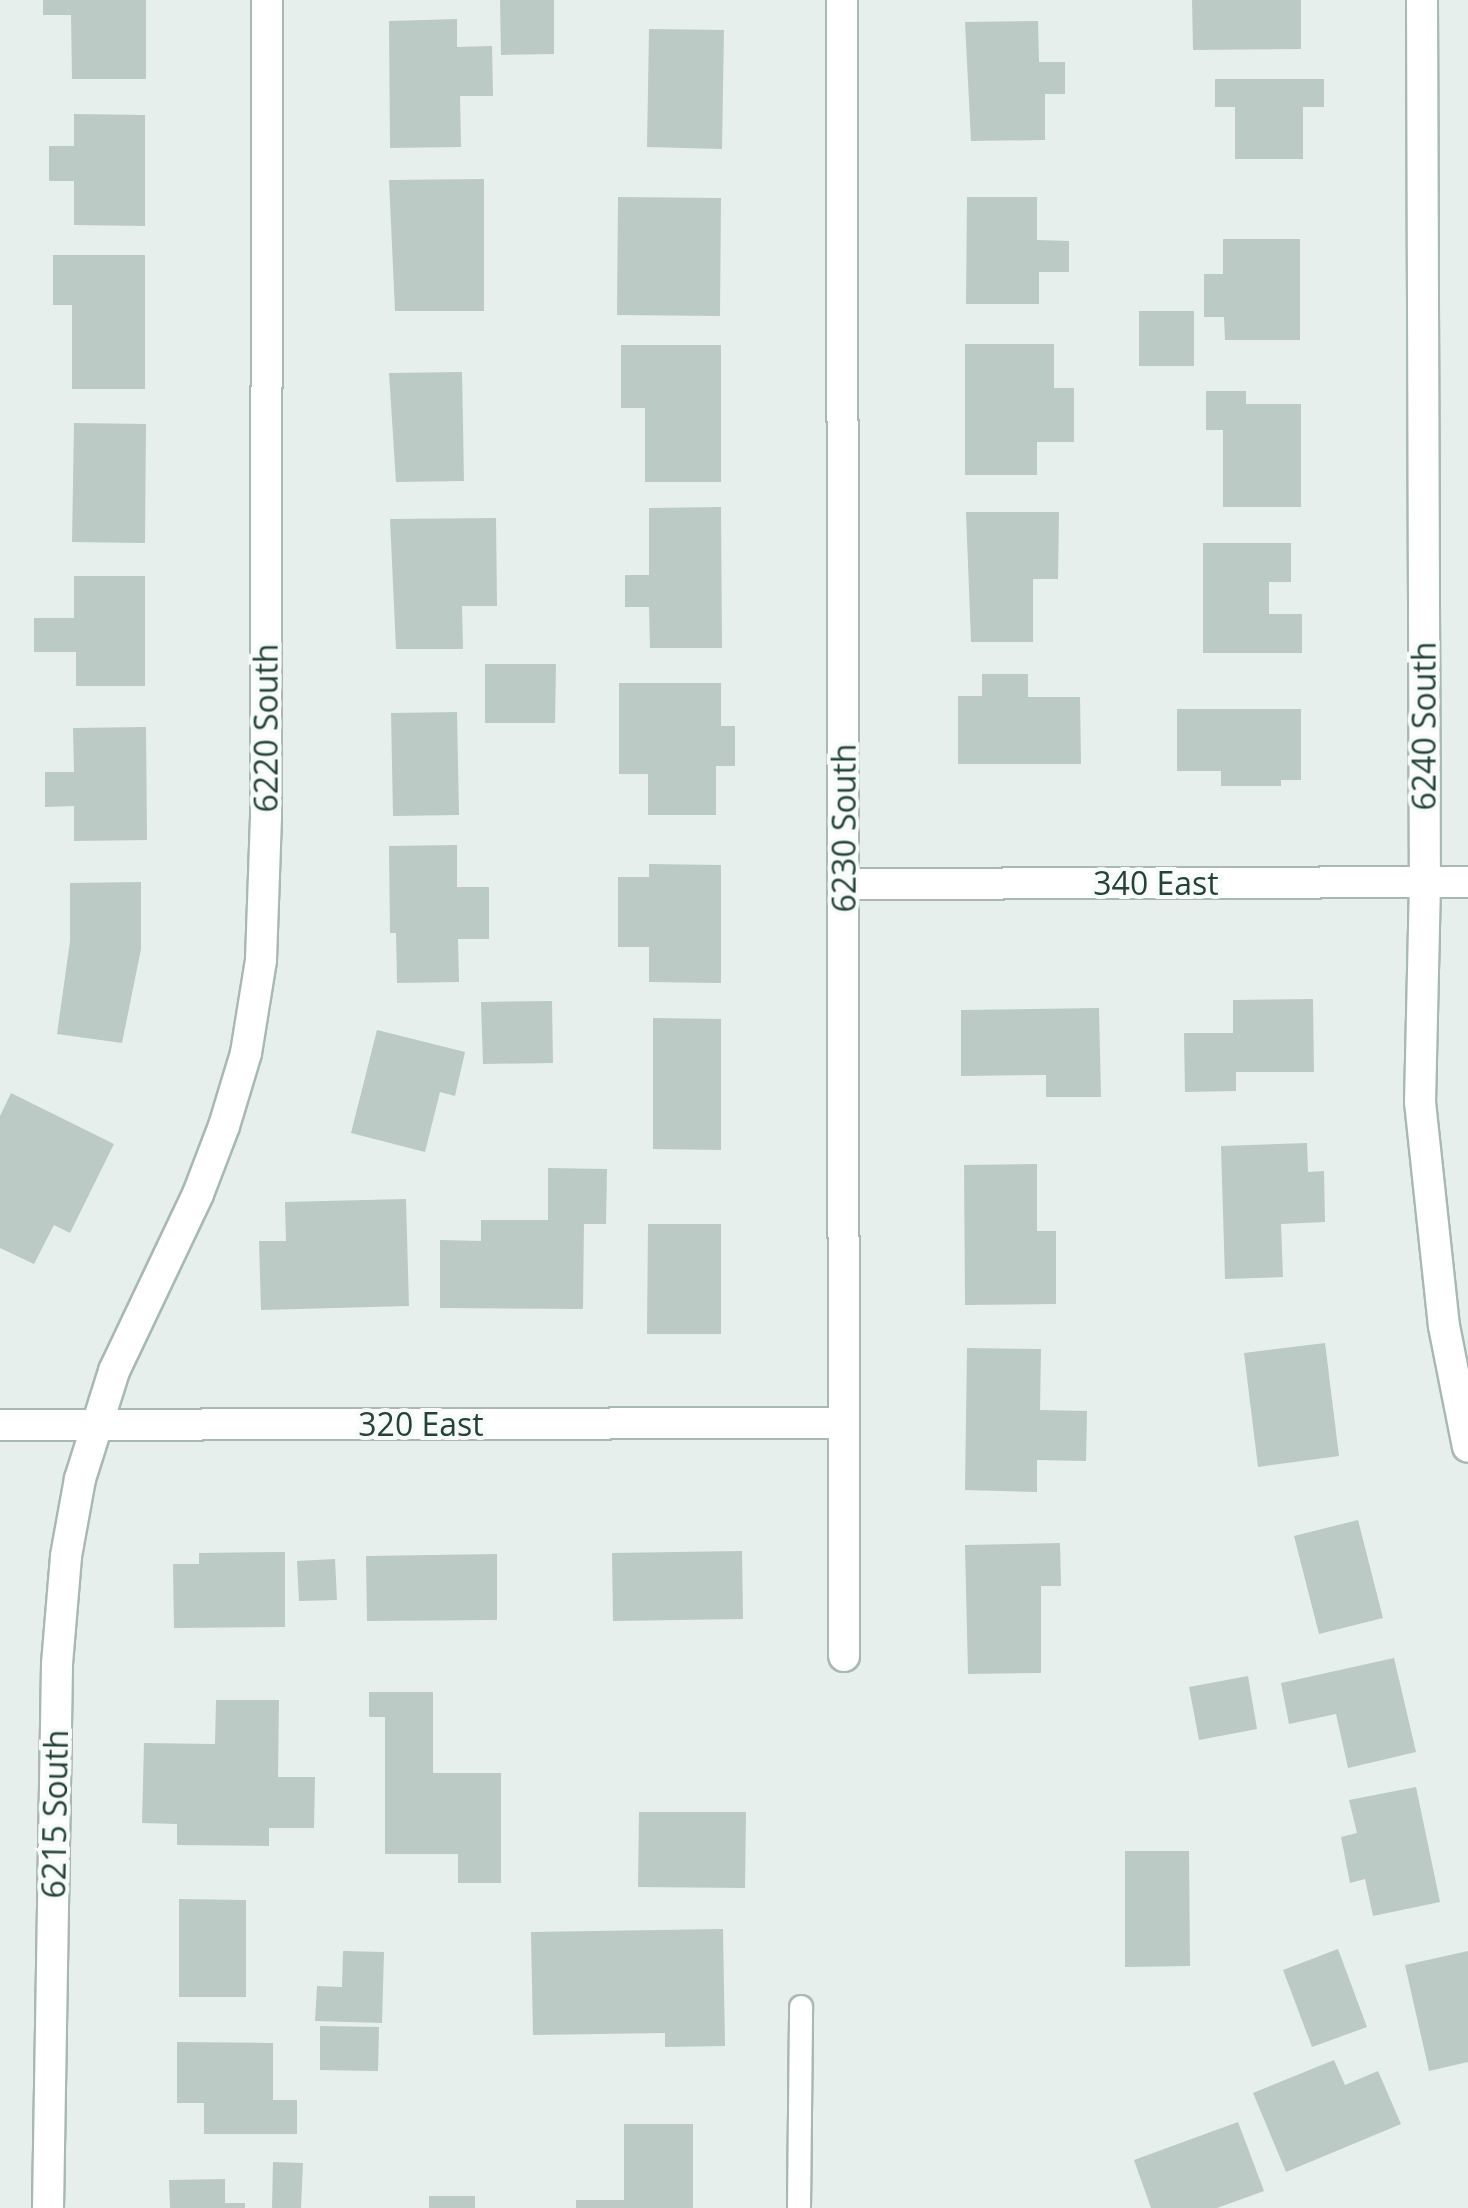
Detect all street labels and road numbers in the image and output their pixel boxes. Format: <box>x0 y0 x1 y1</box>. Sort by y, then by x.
street label: 6240 South <box>1405 642 1443 810</box>
street label: 6220 South <box>247 644 285 812</box>
street label: 6230 South <box>825 744 863 912</box>
street label: 340 East <box>1093 864 1219 902</box>
street label: 320 East <box>358 1405 484 1443</box>
street label: 6215 South <box>34 1729 76 1899</box>

